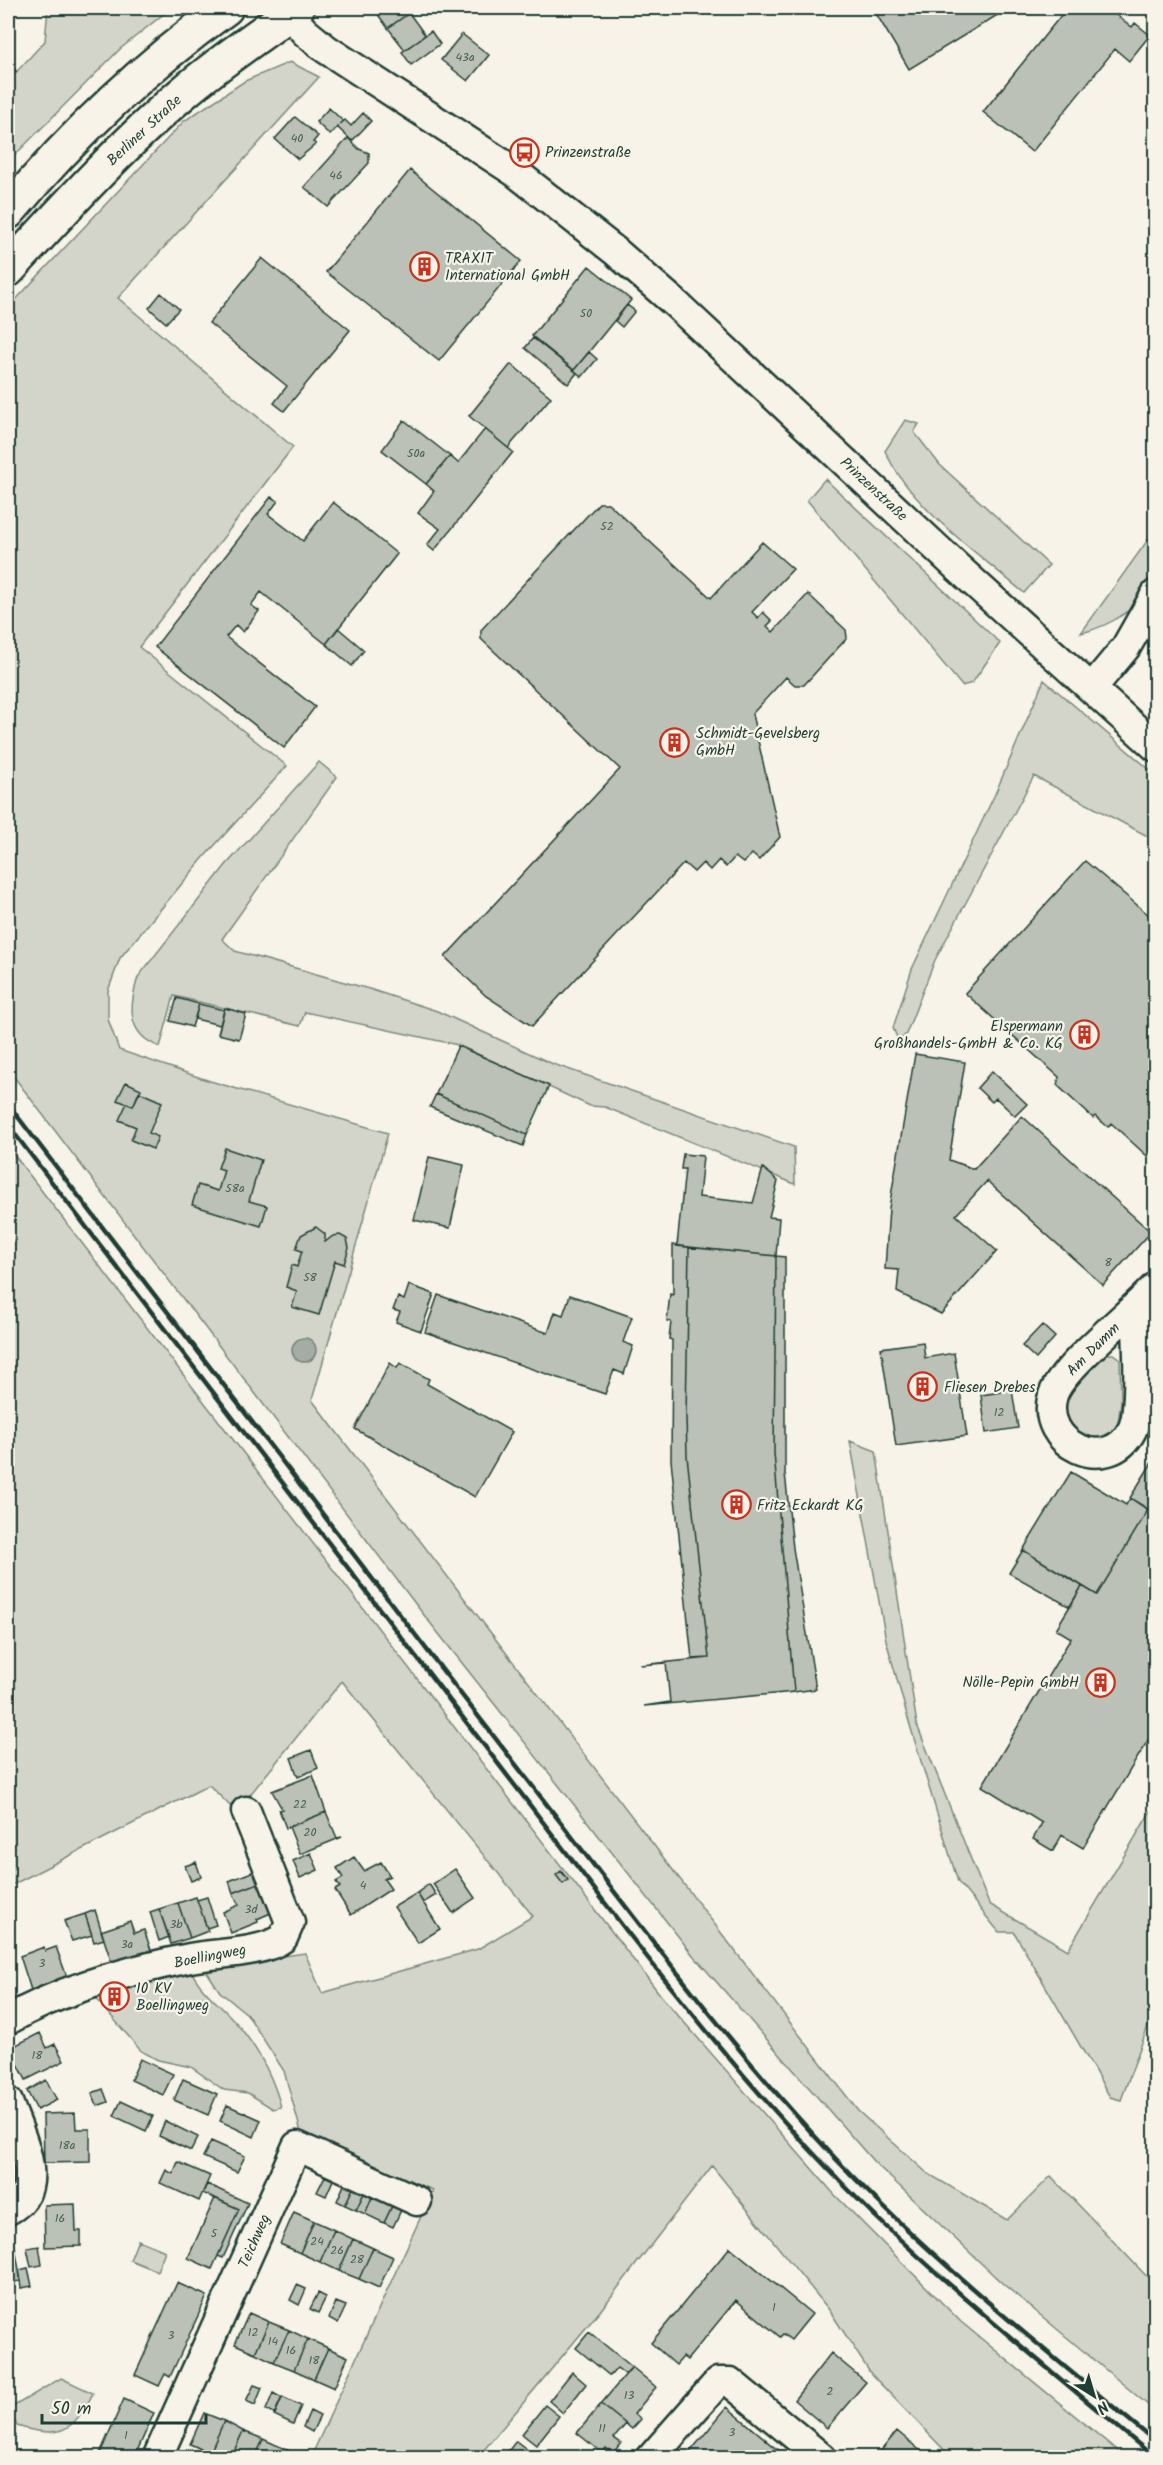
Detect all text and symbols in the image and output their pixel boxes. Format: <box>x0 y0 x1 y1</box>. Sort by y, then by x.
house number: 43a <box>455 48 475 67</box>
street label: Berliner Straße <box>102 89 188 172</box>
house number: 40 <box>291 129 303 148</box>
bus stop icon: Prinzenstraße <box>508 136 540 168</box>
place label: Prinzenstraße <box>545 141 631 165</box>
house number: 46 <box>329 166 343 185</box>
place label: TRAXIT International GmbH <box>445 247 570 288</box>
building icon: TRAXIT International GmbH <box>408 251 440 283</box>
house number: 50 <box>580 304 592 323</box>
house number: 50a <box>407 444 425 463</box>
street label: Prinzenstraße <box>834 452 913 528</box>
house number: 52 <box>600 517 614 536</box>
place label: Schmidt-Gevelsberg GmbH <box>696 722 820 763</box>
building icon: Schmidt-Gevelsberg GmbH <box>659 726 691 758</box>
place label: Elspermann Großhandels-GmbH & Co. KG <box>874 1015 1063 1056</box>
building icon: Elspermann Großhandels-GmbH & Co. KG <box>1068 1019 1100 1051</box>
house number: 58a <box>225 1179 245 1198</box>
house number: 8 <box>1104 1253 1112 1272</box>
house number: 58 <box>303 1268 318 1287</box>
street label: Am Damm <box>1061 1317 1126 1382</box>
building icon: Fliesen Drebes <box>907 1371 939 1403</box>
place label: Fliesen Drebes <box>944 1376 1036 1400</box>
house number: 12 <box>994 1403 1004 1422</box>
building icon: Fritz Eckardt KG <box>720 1489 752 1521</box>
place label: Fritz Eckardt KG <box>757 1494 864 1518</box>
building icon: Nölle-Pepin GmbH <box>1084 1666 1116 1698</box>
place label: Nölle-Pepin GmbH <box>962 1671 1079 1695</box>
house number: 22 <box>293 1795 307 1814</box>
house number: 20 <box>304 1823 316 1842</box>
house number: 4 <box>360 1876 367 1895</box>
house number: 3d <box>245 1900 258 1919</box>
house number: 3b <box>169 1915 183 1934</box>
house number: 3a <box>121 1935 134 1954</box>
street label: Boellingweg <box>172 1938 248 1976</box>
house number: 3 <box>39 1954 46 1973</box>
place label: 10 KV Boellingweg <box>136 1977 209 2018</box>
building icon: 10 KV Boellingweg <box>99 1981 131 2013</box>
house number: 18 <box>32 2046 43 2065</box>
house number: 18a <box>59 2136 76 2155</box>
house number: 16 <box>55 2209 65 2228</box>
street label: Teichweg <box>232 2210 277 2272</box>
house number: 5 <box>211 2224 219 2243</box>
house number: 24 <box>310 2232 324 2251</box>
house number: 26 <box>330 2241 344 2260</box>
house number: 28 <box>350 2250 365 2269</box>
house number: 1 <box>772 2298 776 2317</box>
house number: 12 <box>248 2323 258 2342</box>
house number: 3 <box>168 2326 175 2345</box>
house number: 14 <box>268 2332 279 2351</box>
house number: 16 <box>286 2341 296 2360</box>
house number: 18 <box>309 2351 320 2370</box>
north arrow <box>1064 2366 1124 2426</box>
house number: 2 <box>827 2382 834 2401</box>
house number: 13 <box>624 2386 634 2405</box>
scale bar <box>42 2387 206 2425</box>
text: N <box>1091 2394 1114 2420</box>
text: 50 m <box>51 2395 91 2424</box>
house number: 11 <box>598 2419 606 2438</box>
house number: 3 <box>729 2423 736 2442</box>
house number: 1 <box>124 2426 128 2445</box>

